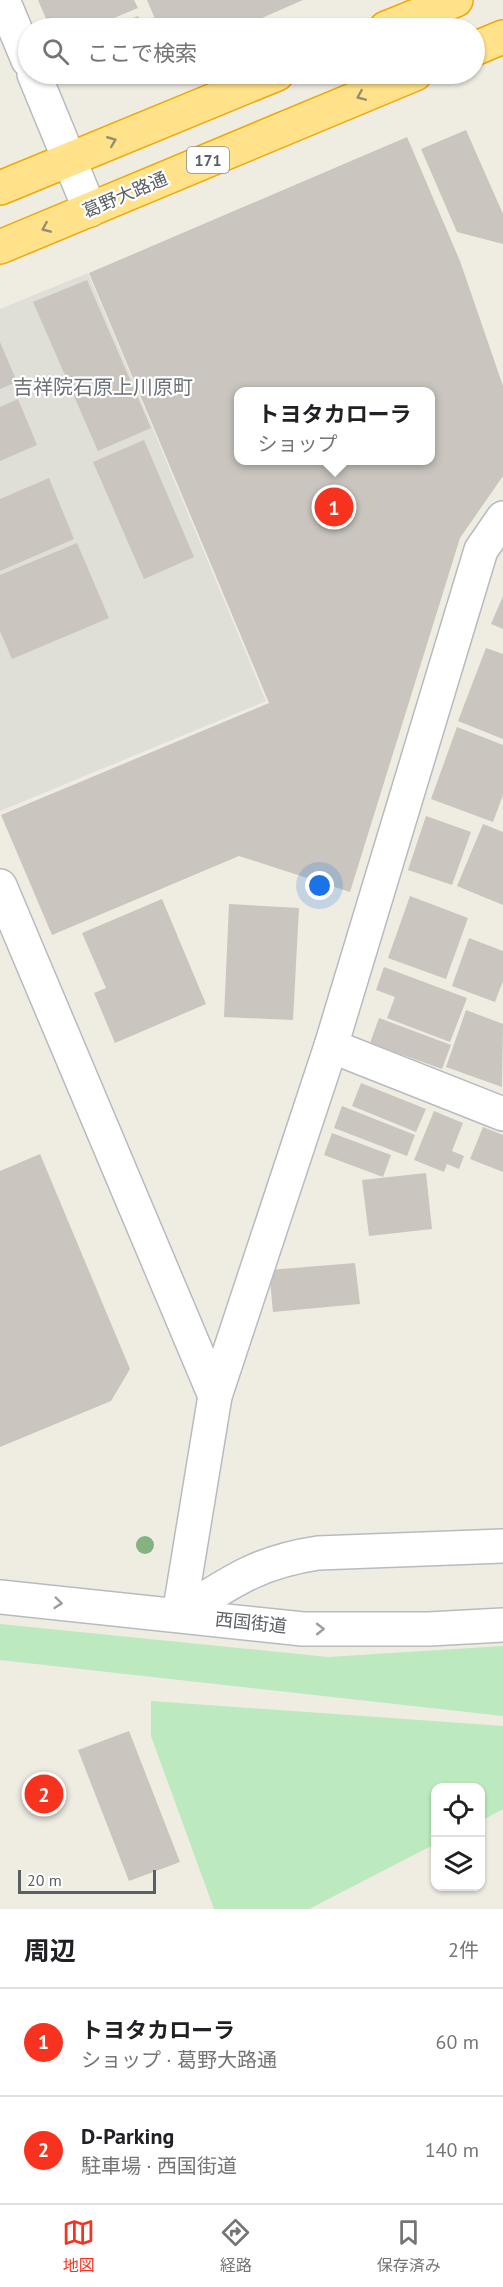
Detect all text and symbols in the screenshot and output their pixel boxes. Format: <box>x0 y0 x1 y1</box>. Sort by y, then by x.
search box <box>18 18 485 84</box>
icon: search <box>39 35 72 68</box>
text: ここで検索 <box>87 39 197 67</box>
one-way arrow <box>356 89 367 101</box>
one-way arrow <box>106 136 117 148</box>
road number: 171 <box>187 147 229 173</box>
street label: 葛野大路通 <box>79 166 171 223</box>
one-way arrow <box>41 221 52 233</box>
district label: 吉祥院石原上川原町 <box>13 374 193 400</box>
popup <box>234 387 435 465</box>
text: トヨタカローラ <box>257 400 412 428</box>
text: ショップ <box>257 431 337 457</box>
pin: 1 <box>314 484 354 530</box>
your location <box>305 871 334 900</box>
one-way arrow <box>54 1596 63 1609</box>
street label: 西国街道 <box>214 1607 288 1638</box>
one-way arrow <box>316 1623 325 1635</box>
pin: 2 <box>24 1772 63 1816</box>
map controls <box>431 1783 485 1891</box>
button: locate <box>431 1783 485 1837</box>
button: layers <box>431 1837 485 1891</box>
scale bar <box>18 1867 156 1894</box>
text: 20 m <box>27 1870 62 1890</box>
text: 周辺 <box>24 1934 76 1967</box>
text: 2件 <box>448 1937 479 1963</box>
text: トヨタカローラ <box>81 2016 235 2044</box>
text: 1 <box>38 2029 49 2055</box>
text: 60 m <box>436 2029 479 2055</box>
text: ショップ · 葛野大路通 <box>81 2047 277 2073</box>
text: D-Parking <box>81 2122 174 2150</box>
text: 2 <box>38 2137 49 2163</box>
text: 140 m <box>425 2137 479 2163</box>
text: 駐車場 · 西国街道 <box>81 2153 237 2179</box>
tab: 地図 <box>62 2216 95 2276</box>
tab: 経路 <box>219 2216 252 2276</box>
tab: 保存済み <box>377 2216 441 2276</box>

